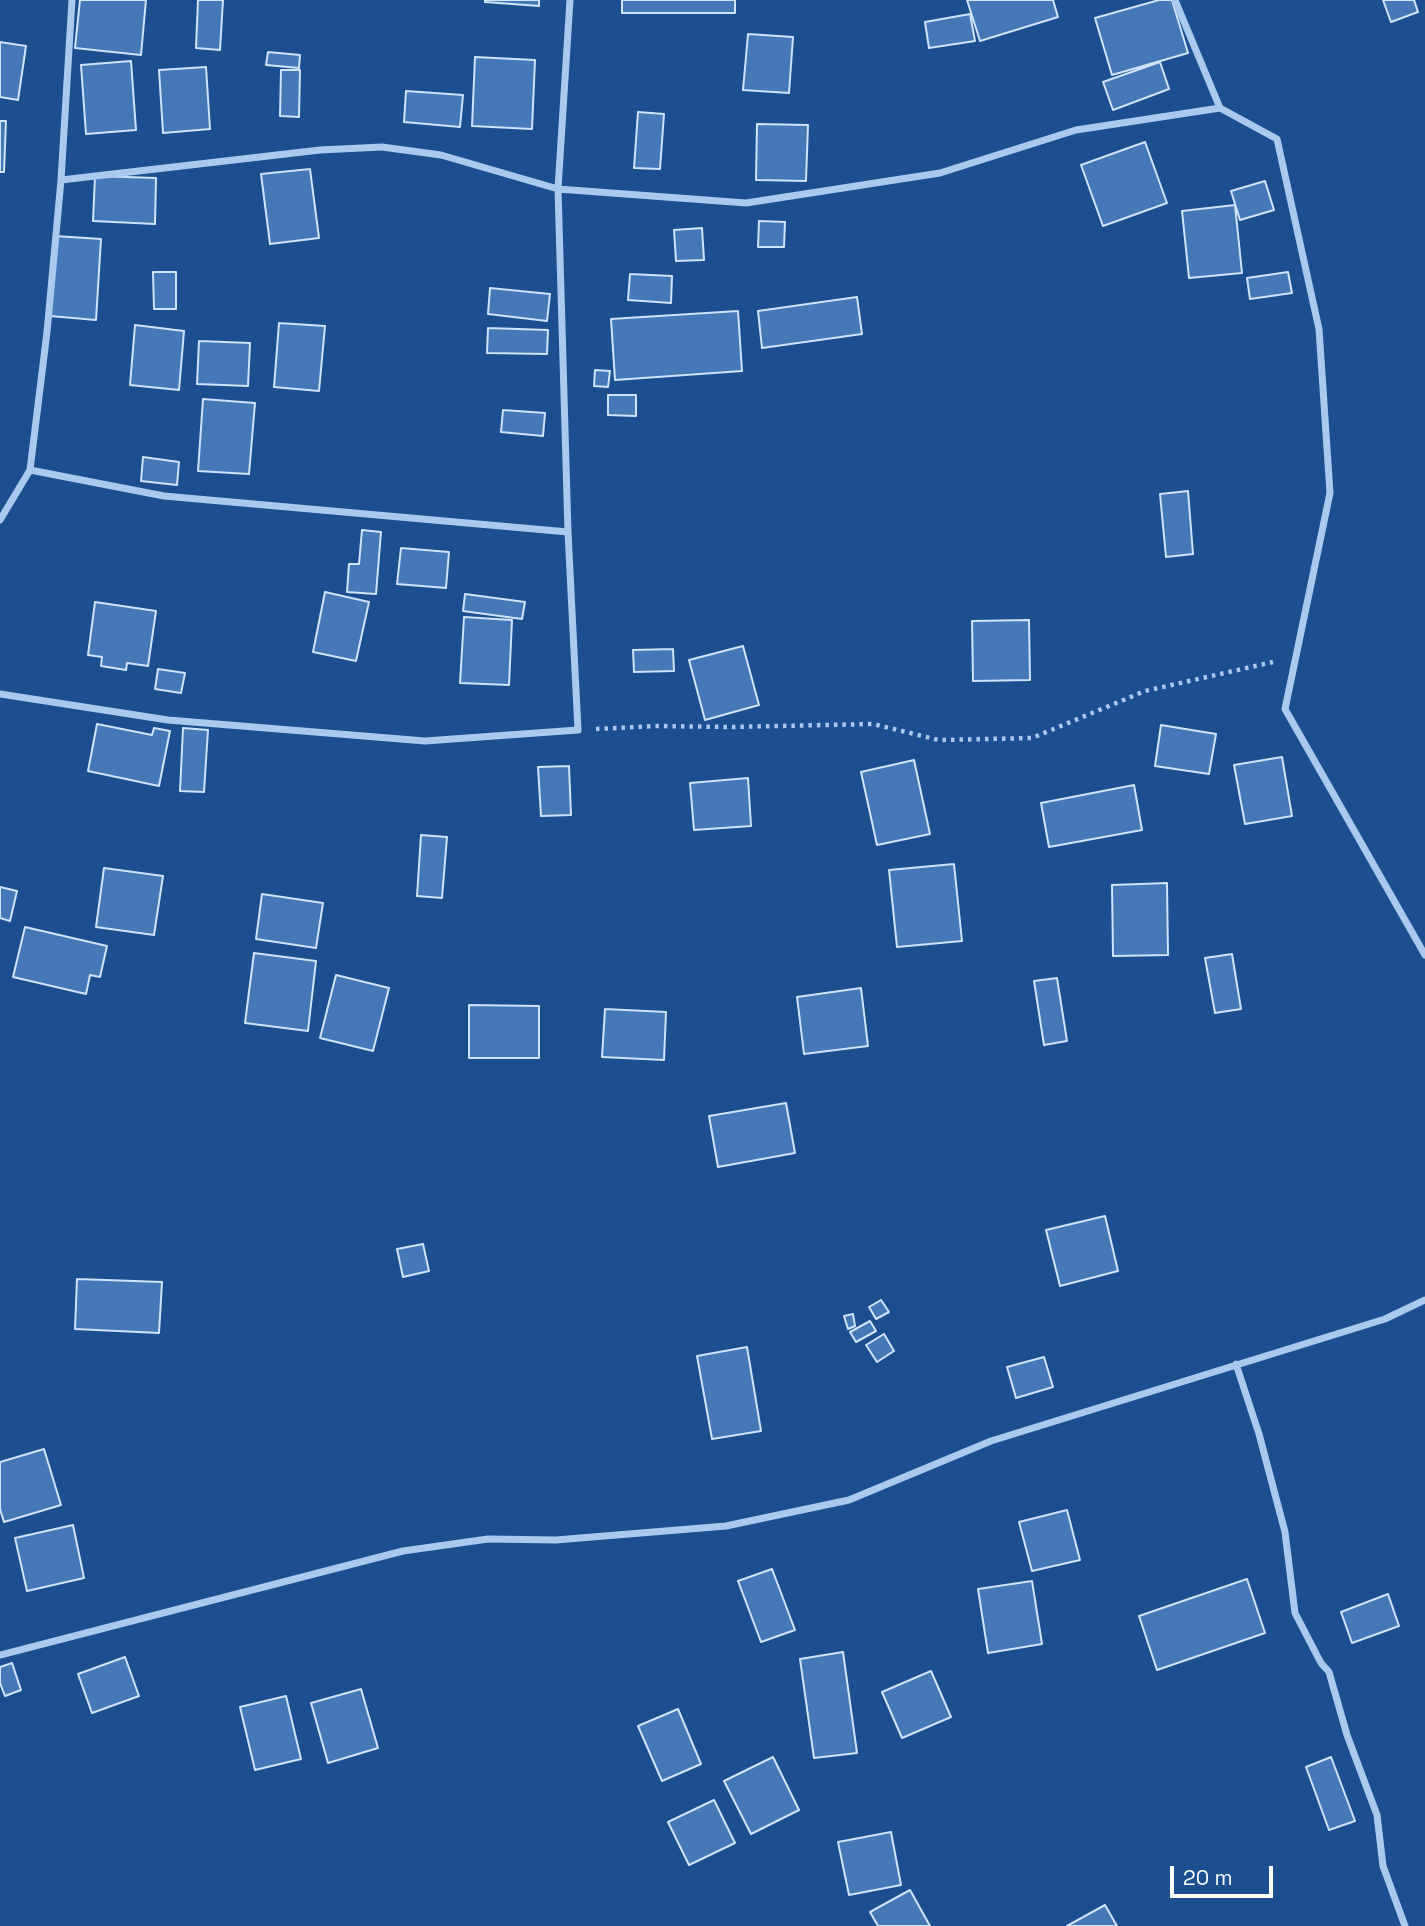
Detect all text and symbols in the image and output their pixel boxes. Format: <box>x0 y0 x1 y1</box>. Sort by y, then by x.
scale bar <box>1173 1853 1276 1897</box>
text: 20 m <box>1183 1864 1233 1891</box>

